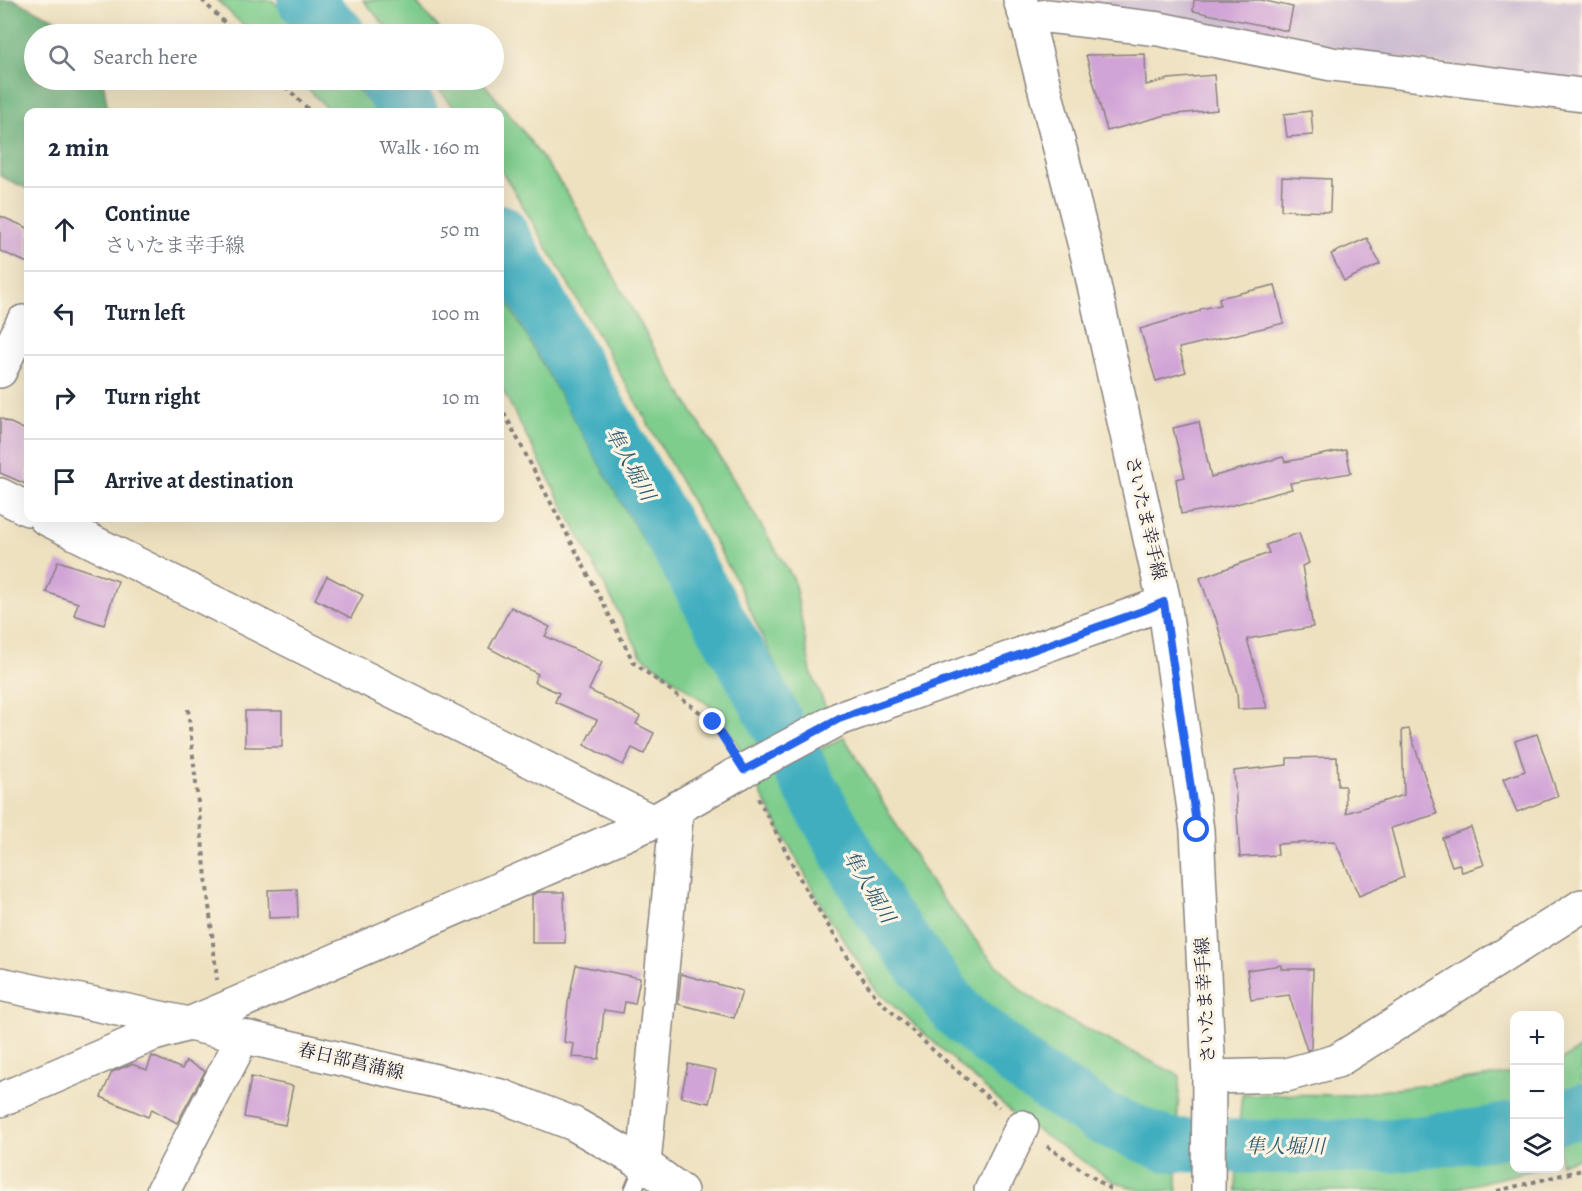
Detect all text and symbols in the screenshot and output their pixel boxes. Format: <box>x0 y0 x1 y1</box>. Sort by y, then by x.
search box <box>24 24 504 90</box>
icon: search <box>45 41 78 74</box>
text: Search here <box>93 42 198 72</box>
text: 2 min <box>48 130 109 165</box>
text: Walk · 160 m <box>380 134 480 161</box>
text: Continue <box>105 199 190 229</box>
icon: ahead <box>48 213 81 246</box>
text: 50 m <box>440 216 480 243</box>
text: さいたま幸手線 <box>105 232 245 259</box>
icon: left <box>48 297 81 330</box>
text: Turn left <box>105 298 185 328</box>
text: 100 m <box>431 300 480 327</box>
icon: right <box>48 381 81 414</box>
text: Turn right <box>105 382 201 412</box>
text: 10 m <box>442 384 480 411</box>
water label: 隼人堀川 <box>599 422 662 507</box>
street label: さいたま幸手線 <box>1120 454 1172 582</box>
icon: arrive <box>48 465 81 498</box>
text: Arrive at destination <box>105 466 294 496</box>
route end <box>699 708 725 734</box>
route start <box>1183 816 1209 842</box>
water label: 隼人堀川 <box>837 846 902 930</box>
street label: さいたま幸手線 <box>1190 936 1220 1064</box>
map controls <box>1510 1011 1564 1173</box>
button: + <box>1510 1011 1564 1065</box>
street label: 春日部菖蒲線 <box>296 1037 406 1085</box>
button: − <box>1510 1065 1564 1119</box>
button: layers <box>1510 1119 1564 1173</box>
water label: 隼人堀川 <box>1245 1133 1327 1160</box>

